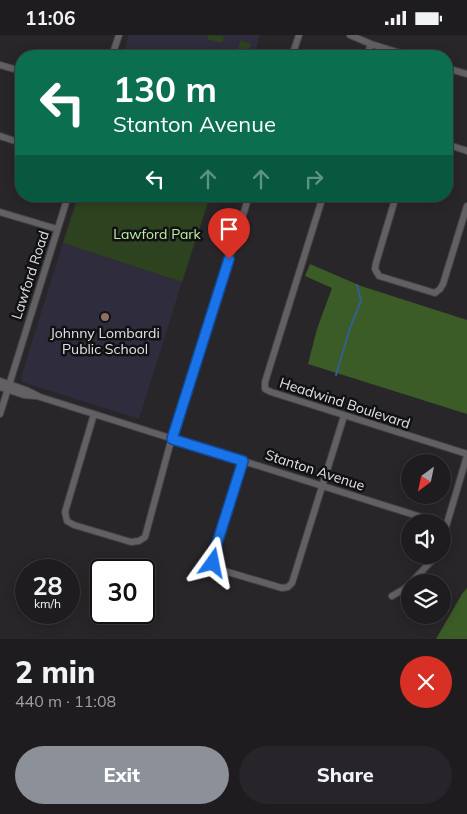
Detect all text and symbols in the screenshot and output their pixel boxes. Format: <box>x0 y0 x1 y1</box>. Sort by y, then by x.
text: 11:06 <box>25 6 75 30</box>
text: 130 m <box>113 67 217 111</box>
icon: left <box>30 70 95 135</box>
text: Stanton Avenue <box>113 110 276 138</box>
icon: left <box>141 165 169 193</box>
icon: ahead <box>194 165 222 193</box>
icon: ahead <box>247 165 275 193</box>
icon: right <box>300 165 328 193</box>
pin <box>208 208 250 259</box>
icon: arrive <box>215 215 243 243</box>
park label: Lawford Park <box>113 225 201 243</box>
street label: Lawford Road <box>7 228 53 322</box>
marker: Johnny Lombardi Public School <box>99 311 111 323</box>
place label: Johnny Lombardi Public School <box>50 324 160 358</box>
street label: Headwind Boulevard <box>277 373 413 433</box>
street label: Stanton Avenue <box>263 445 367 495</box>
north arrow <box>401 454 451 504</box>
map controls <box>401 454 451 624</box>
button: sound <box>401 514 451 564</box>
position arrow <box>186 536 238 588</box>
speed limit sign: 30 <box>90 559 155 624</box>
text: 28 <box>32 570 63 601</box>
button: layers <box>401 574 451 624</box>
text: km/h <box>34 596 61 611</box>
text: 2 min <box>15 653 95 691</box>
button: close <box>400 656 452 708</box>
text: 440 m · 11:08 <box>15 691 116 711</box>
button: Exit <box>15 746 229 804</box>
button: Share <box>239 746 452 804</box>

